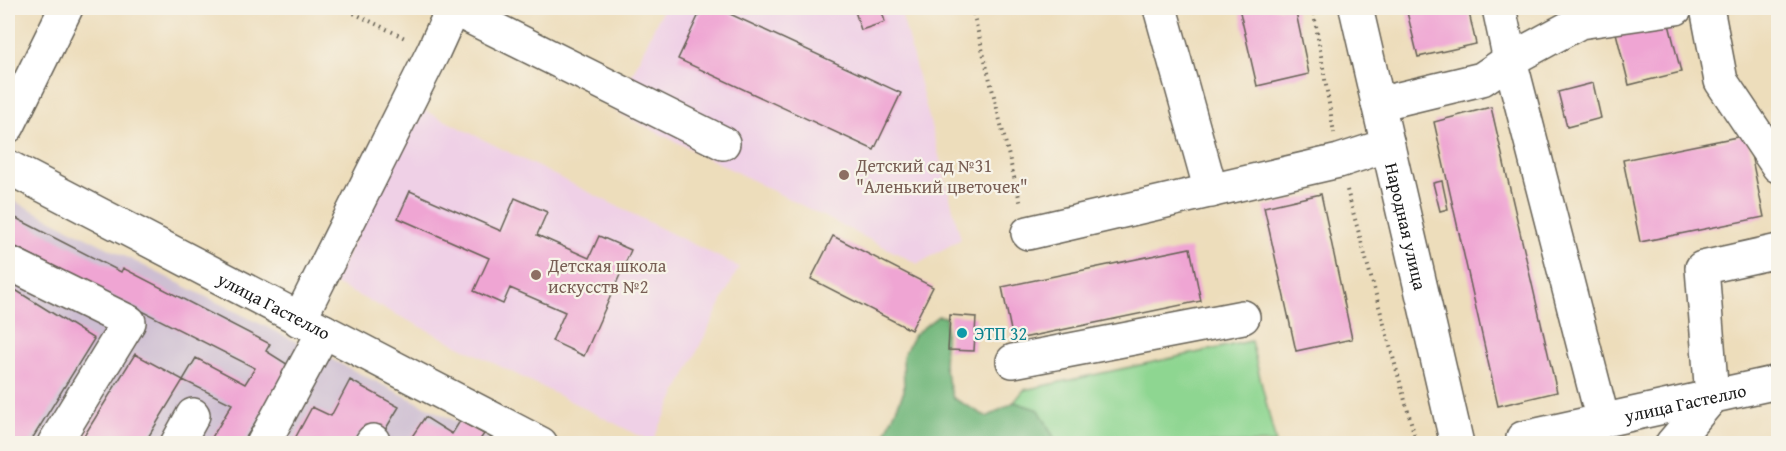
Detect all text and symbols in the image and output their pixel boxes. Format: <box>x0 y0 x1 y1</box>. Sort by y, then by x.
place label: Детский сад №31 "Аленький цветочек" <box>855 152 1028 200</box>
street label: Народная улица <box>1379 160 1434 293</box>
marker: Детский сад №31 "Аленький цветочек" <box>837 168 851 182</box>
place label: Детская школа искусств №2 <box>547 252 667 300</box>
street label: улица Гастелло <box>212 264 335 346</box>
marker: Детская школа искусств №2 <box>529 268 543 282</box>
place label: ЭТП 32 <box>974 320 1027 347</box>
marker: ЭТП 32 <box>955 326 969 340</box>
street label: улица Гастелло <box>1621 376 1749 429</box>

